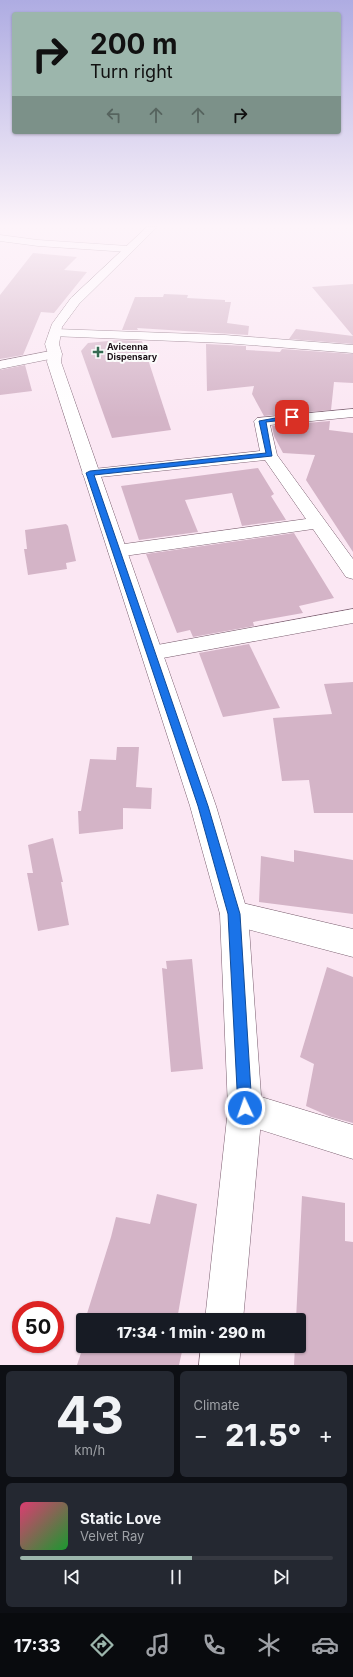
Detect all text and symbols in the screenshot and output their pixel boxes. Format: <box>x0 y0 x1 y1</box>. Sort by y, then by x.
text: 200 m <box>90 27 178 61</box>
icon: right <box>24 28 76 80</box>
text: Turn right <box>90 61 173 82</box>
icon: left <box>103 104 125 126</box>
icon: ahead <box>145 104 167 126</box>
icon: ahead <box>187 104 209 126</box>
icon: right <box>229 104 251 126</box>
place label: Avicenna Dispensary <box>107 341 158 362</box>
marker: Avicenna Dispensary <box>92 346 104 358</box>
pin <box>275 400 309 434</box>
icon: arrive <box>281 406 303 428</box>
position arrow <box>224 1087 266 1129</box>
speed limit sign: 50 <box>12 1301 64 1353</box>
text: 17:34 · 1 min · 290 m <box>117 1323 265 1342</box>
text: 43 <box>55 1384 124 1447</box>
text: Climate <box>194 1397 240 1413</box>
text: 21.5° <box>225 1417 301 1453</box>
text: − <box>194 1422 208 1448</box>
text: + <box>318 1422 333 1448</box>
text: km/h <box>74 1442 105 1458</box>
text: Static Love <box>80 1509 161 1528</box>
text: Velvet Ray <box>80 1528 144 1544</box>
icon: previous <box>61 1566 83 1588</box>
icon: pause <box>165 1566 187 1588</box>
icon: next <box>270 1566 292 1588</box>
icon: directions <box>88 1631 116 1659</box>
icon: music <box>144 1631 172 1659</box>
icon: phone <box>200 1631 228 1659</box>
icon: climate <box>255 1631 283 1659</box>
icon: car <box>311 1631 339 1659</box>
text: 17:33 <box>14 1635 61 1656</box>

